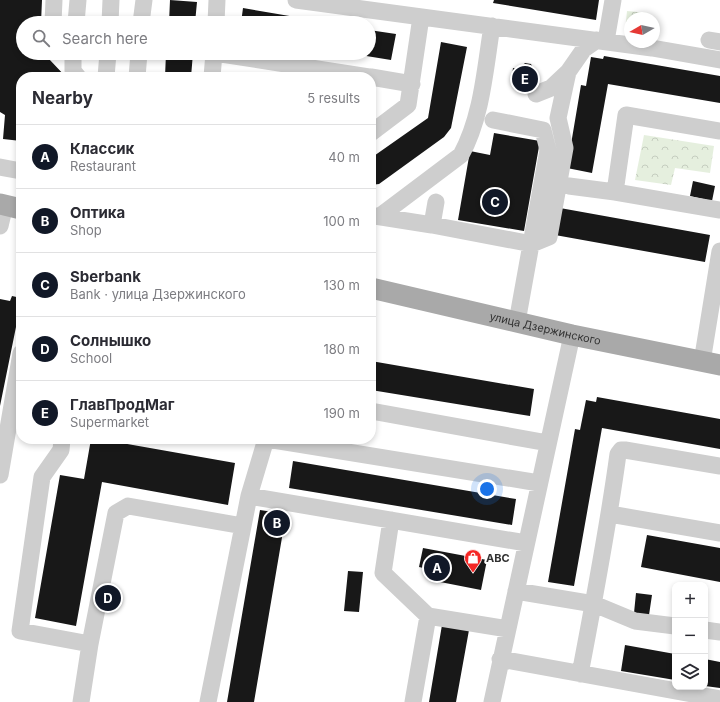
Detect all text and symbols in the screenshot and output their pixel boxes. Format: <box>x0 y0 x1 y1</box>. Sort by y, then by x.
north arrow <box>624 12 660 48</box>
search box <box>16 16 376 60</box>
icon: search <box>30 27 52 49</box>
text: Search here <box>62 29 148 48</box>
pin: E <box>512 64 538 94</box>
text: Nearby <box>32 88 93 108</box>
text: 5 results <box>307 90 360 106</box>
text: Классик <box>70 139 134 158</box>
text: A <box>40 149 50 165</box>
text: 40 m <box>328 149 360 165</box>
text: Restaurant <box>70 158 136 174</box>
pin: C <box>482 187 508 217</box>
text: Оптика <box>70 203 125 222</box>
text: B <box>41 213 49 229</box>
text: 100 m <box>323 213 360 229</box>
text: Shop <box>70 222 102 238</box>
text: Sberbank <box>70 267 141 286</box>
text: C <box>40 277 50 293</box>
text: 130 m <box>323 277 360 293</box>
text: Bank · улица Дзержинского <box>70 286 246 302</box>
street label: улица Дзержинского <box>488 309 603 348</box>
text: Солнышко <box>70 331 151 350</box>
text: D <box>40 341 50 357</box>
text: 180 m <box>323 341 360 357</box>
text: School <box>70 350 112 366</box>
text: ГлавПродМаг <box>70 395 175 414</box>
text: E <box>41 405 49 421</box>
text: 190 m <box>323 405 360 421</box>
text: Supermarket <box>70 414 149 430</box>
your location <box>477 479 497 499</box>
pin: B <box>264 508 290 538</box>
shop icon: ABC <box>463 548 483 573</box>
place label: ABC <box>486 551 510 565</box>
pin: A <box>424 553 450 583</box>
map controls <box>672 582 708 690</box>
button: + <box>672 582 708 618</box>
pin: D <box>95 583 121 613</box>
button: − <box>672 618 708 654</box>
button: layers <box>672 654 708 690</box>

